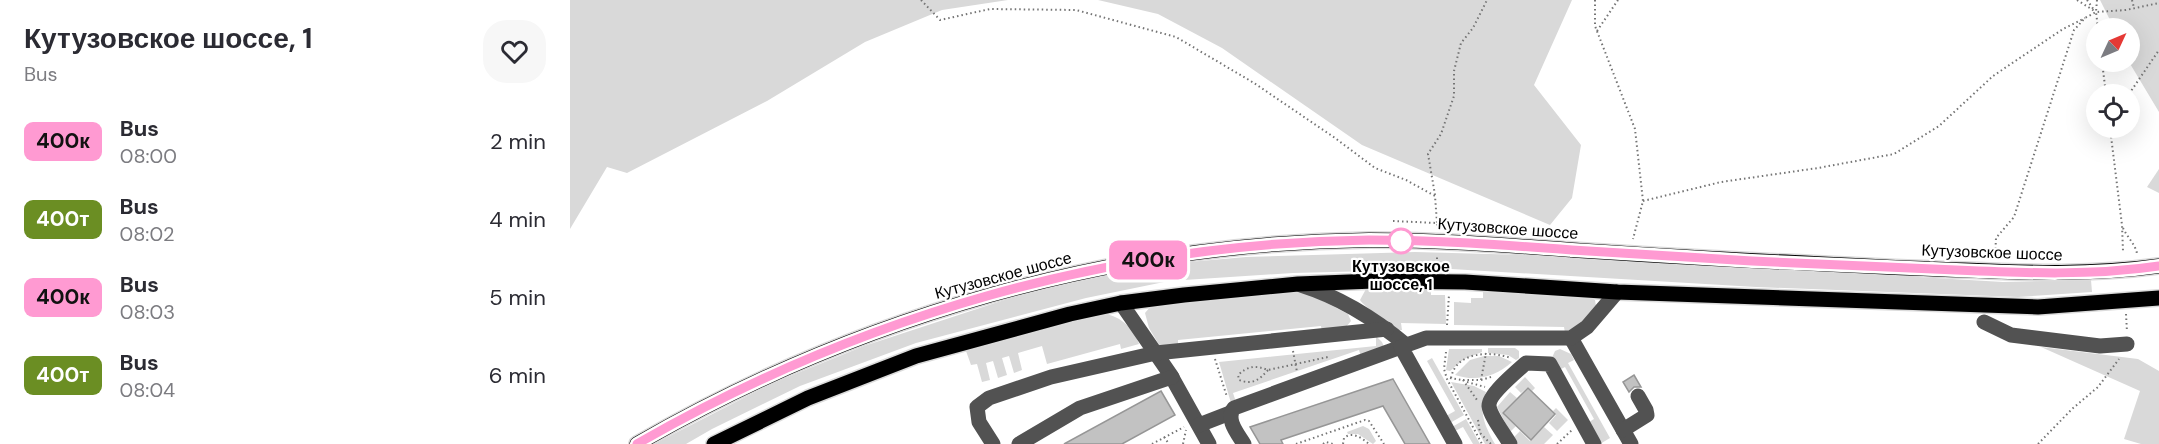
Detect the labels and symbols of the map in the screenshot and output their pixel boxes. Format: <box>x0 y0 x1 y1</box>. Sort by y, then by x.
north arrow <box>2086 18 2140 72</box>
street label: Кутузовское шоссе <box>1437 213 1579 244</box>
marker: Кутузовское шоссе, 1 <box>1388 228 1414 254</box>
line badge: 400к <box>1106 240 1190 280</box>
street label: Кутузовское шоссе <box>1921 240 2063 265</box>
street label: Кутузовское шоссе <box>932 247 1074 304</box>
place label: Кутузовское шоссе, 1 <box>1352 256 1450 295</box>

